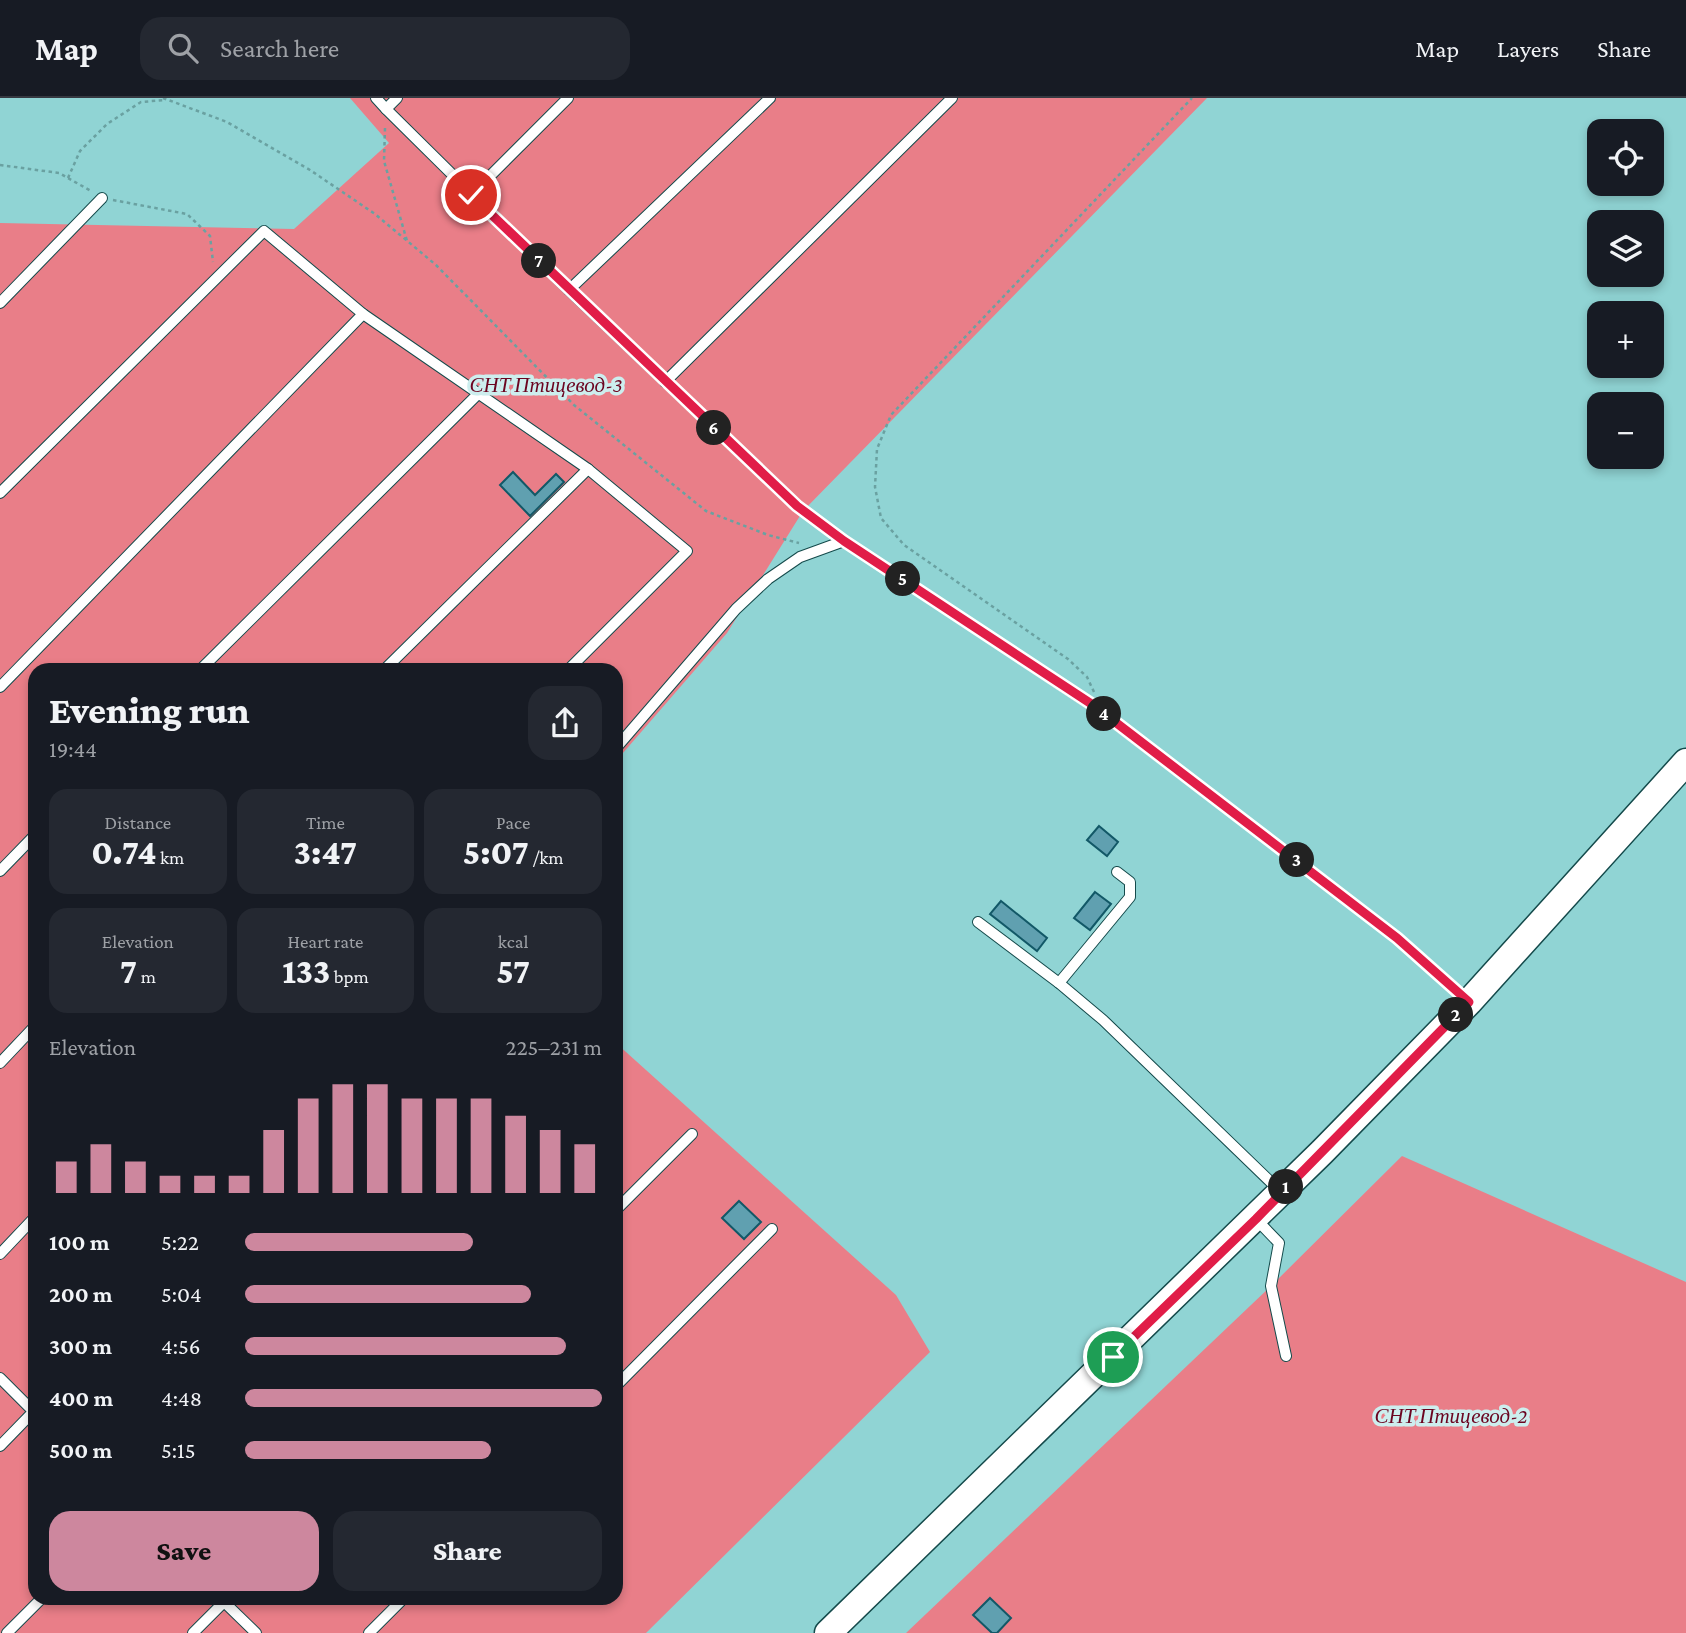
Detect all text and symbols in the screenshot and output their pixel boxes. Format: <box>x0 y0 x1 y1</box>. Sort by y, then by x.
search box <box>140 17 630 80</box>
icon: search <box>164 29 202 67</box>
text: Map <box>35 30 98 67</box>
text: Search here <box>220 34 339 63</box>
text: Map <box>1415 35 1459 62</box>
text: Layers <box>1497 35 1559 62</box>
text: Share <box>1597 35 1651 62</box>
map controls <box>1587 119 1664 469</box>
button: locate <box>1587 119 1664 196</box>
pin <box>441 165 501 225</box>
icon: check <box>452 176 490 214</box>
button: layers <box>1587 210 1664 287</box>
pin: 7 <box>522 244 556 278</box>
text: 7 <box>534 250 543 271</box>
button: + <box>1587 301 1664 378</box>
park label: СНТ Птицевод-3 <box>470 373 623 397</box>
button: − <box>1587 392 1664 469</box>
pin: 6 <box>696 410 732 446</box>
text: 6 <box>708 417 719 438</box>
pin: 5 <box>886 561 920 596</box>
text: 5 <box>898 568 907 589</box>
button: share <box>528 686 602 760</box>
text: Evening run <box>49 689 250 731</box>
pin: 4 <box>1086 696 1122 732</box>
text: 4 <box>1098 703 1109 724</box>
text: 19:44 <box>49 736 97 762</box>
text: Distance <box>105 812 171 833</box>
text: Time <box>306 812 345 833</box>
text: Pace <box>496 812 530 833</box>
text: 0.74 <box>91 833 156 872</box>
text: 3:47 <box>294 833 357 872</box>
text: 5:07 <box>463 833 529 872</box>
pin: 3 <box>1280 842 1314 878</box>
text: km <box>156 847 184 868</box>
text: /km <box>529 847 564 868</box>
text: 3 <box>1292 849 1301 870</box>
text: Elevation <box>102 931 174 952</box>
text: Heart rate <box>288 931 363 952</box>
text: kcal <box>498 931 528 952</box>
text: 7 <box>120 952 137 991</box>
text: 133 <box>282 952 330 991</box>
text: 57 <box>496 952 530 991</box>
text: m <box>137 966 156 987</box>
text: bpm <box>330 966 369 987</box>
pin: 2 <box>1438 998 1474 1032</box>
text: 2 <box>1451 1004 1460 1025</box>
text: Elevation <box>49 1034 136 1060</box>
text: 225–231 m <box>506 1034 602 1060</box>
pin: 1 <box>1268 1170 1304 1204</box>
text: 1 <box>1282 1176 1289 1197</box>
text: 100 m <box>49 1229 109 1255</box>
text: 5:22 <box>161 1229 199 1255</box>
text: 200 m <box>49 1281 113 1307</box>
text: 5:04 <box>161 1281 202 1307</box>
pin <box>1083 1327 1143 1387</box>
text: 300 m <box>49 1333 112 1359</box>
text: 4:56 <box>161 1333 201 1359</box>
icon: arrive <box>1094 1338 1132 1376</box>
text: 400 m <box>49 1385 113 1411</box>
text: 4:48 <box>161 1385 202 1411</box>
park label: СНТ Птицевод-2 <box>1375 1404 1528 1428</box>
text: 500 m <box>49 1437 112 1463</box>
text: 5:15 <box>161 1437 196 1463</box>
button: Save <box>49 1511 319 1591</box>
button: Share <box>333 1511 602 1591</box>

